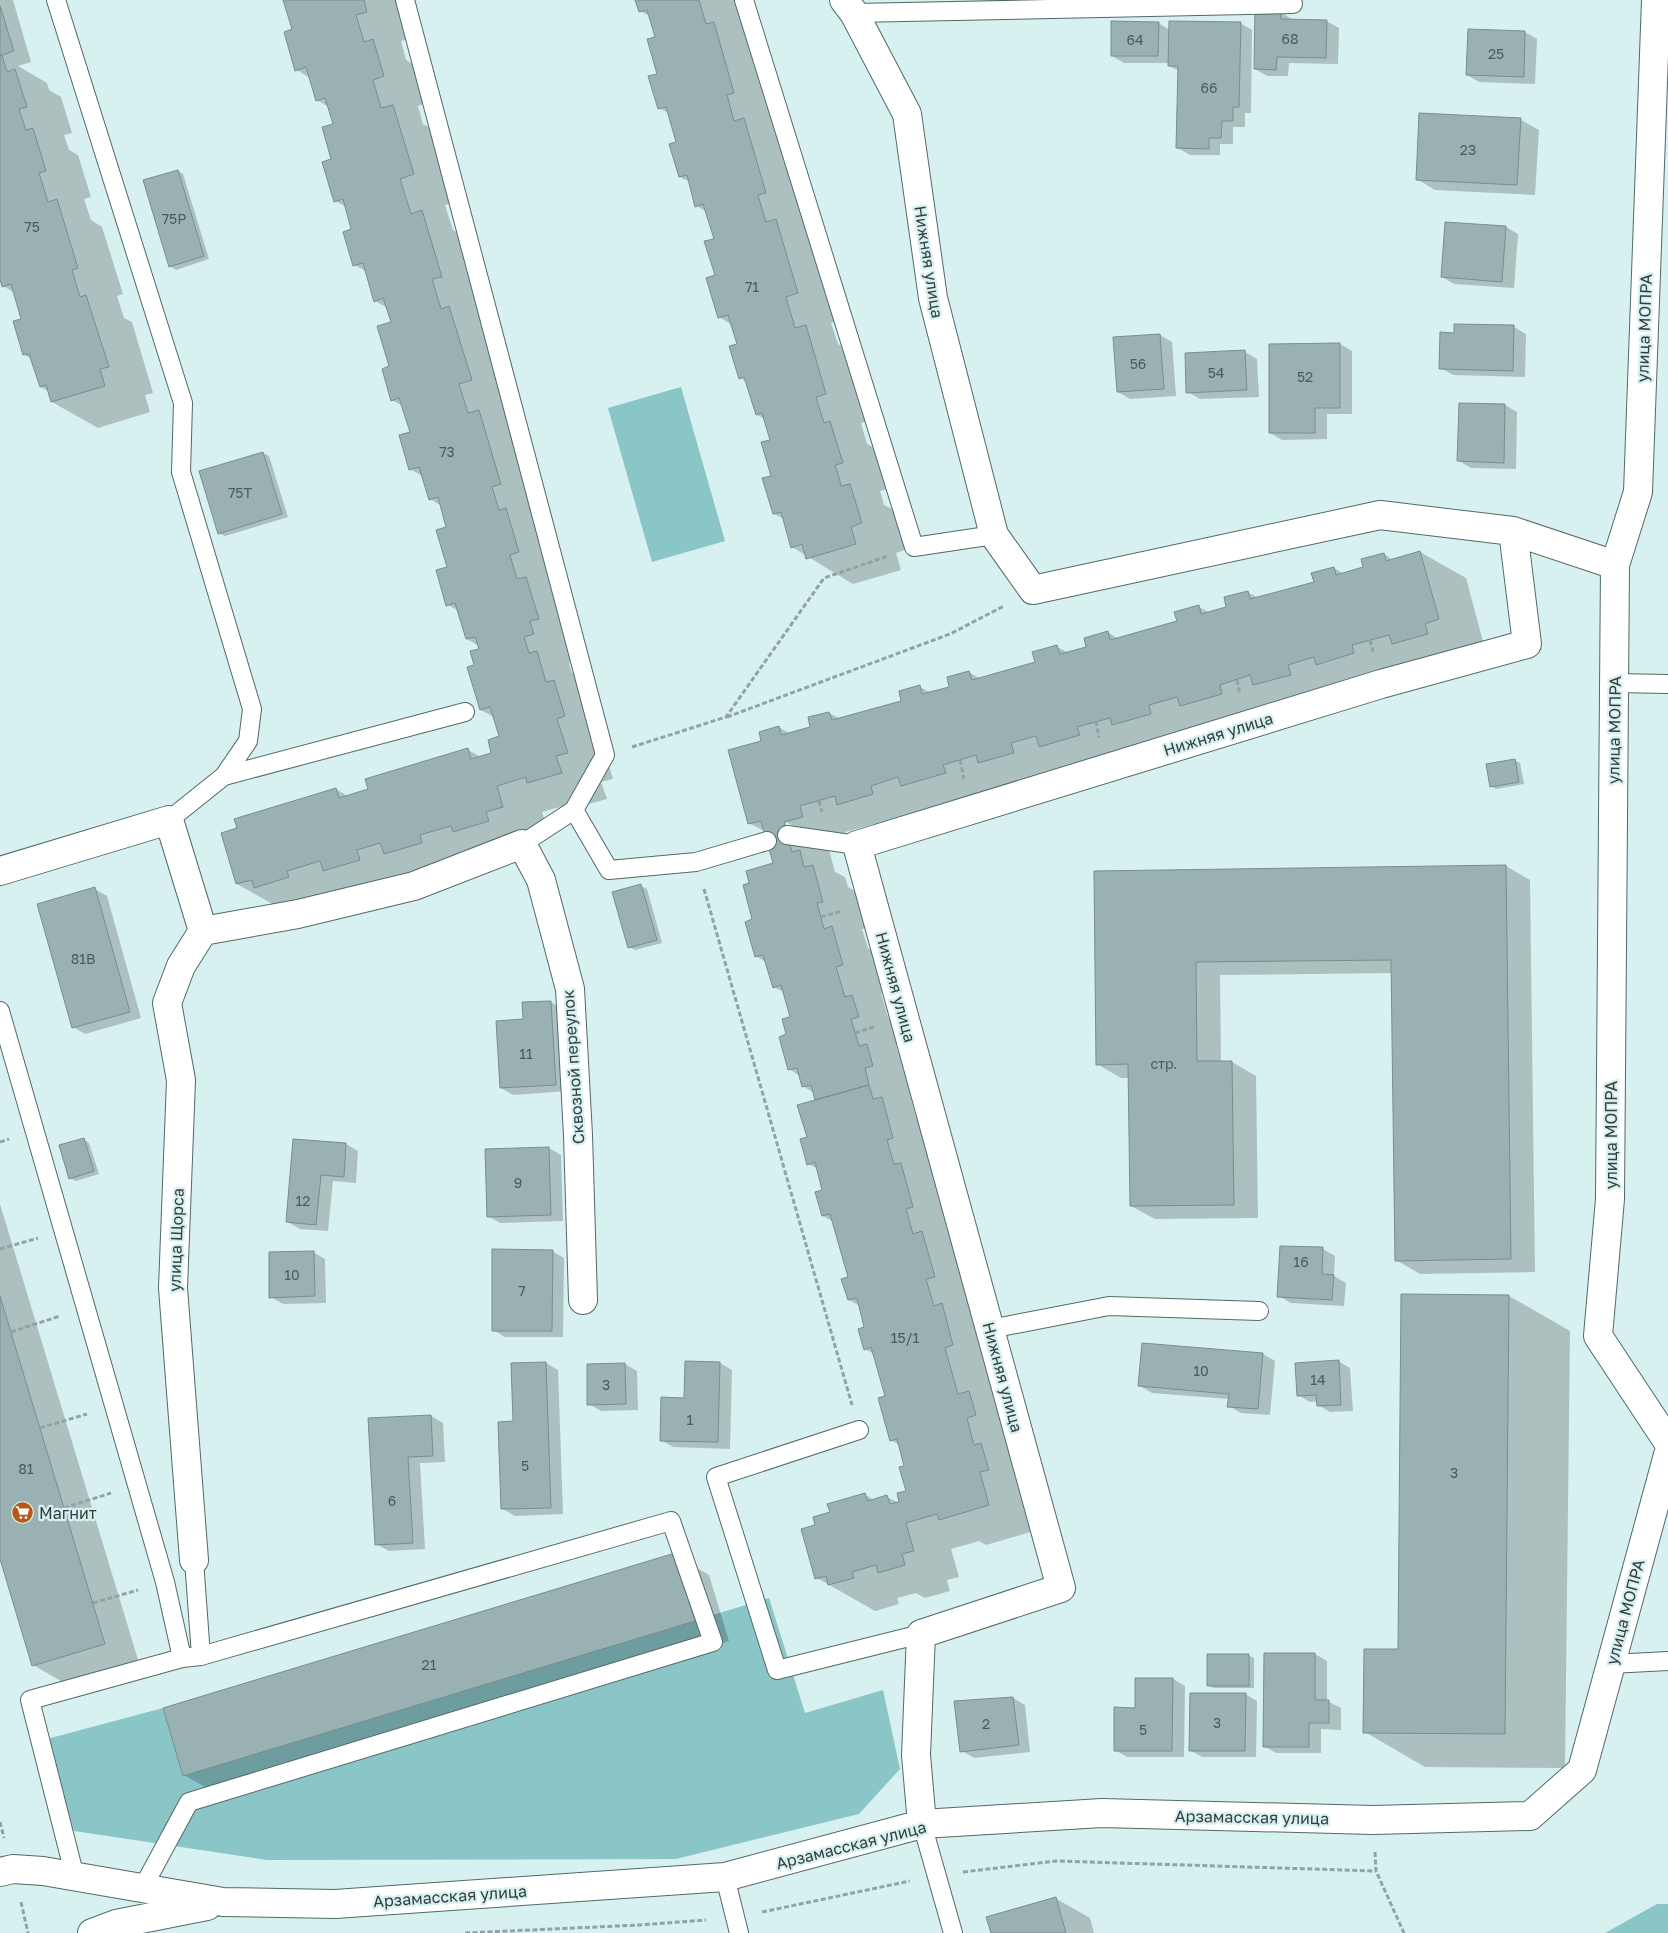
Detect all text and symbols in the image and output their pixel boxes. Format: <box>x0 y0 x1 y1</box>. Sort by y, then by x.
house number: 68 <box>1281 30 1299 47</box>
house number: 64 <box>1126 31 1144 48</box>
house number: 25 <box>1488 45 1504 62</box>
house number: 66 <box>1201 79 1217 96</box>
house number: 23 <box>1460 141 1476 158</box>
street label: Нижняя улица <box>910 204 948 320</box>
house number: 75Р <box>162 210 186 227</box>
house number: 75 <box>24 218 40 235</box>
street label: улица МОПРА <box>1632 273 1656 383</box>
house number: 71 <box>745 278 759 295</box>
house number: 56 <box>1130 355 1146 372</box>
house number: 54 <box>1208 364 1224 381</box>
house number: 52 <box>1297 368 1313 385</box>
house number: 73 <box>439 443 455 460</box>
house number: 75Т <box>228 484 252 501</box>
street label: улица МОПРА <box>1603 675 1625 784</box>
street label: Нижняя улица <box>1161 708 1275 760</box>
street label: Нижняя улица <box>872 930 920 1044</box>
house number: 81В <box>71 950 95 967</box>
street label: Сквозной переулок <box>558 989 588 1145</box>
house number: 11 <box>519 1045 533 1062</box>
house number: стр. <box>1150 1055 1178 1072</box>
street label: улица МОПРА <box>1601 1081 1621 1189</box>
house number: 9 <box>514 1174 522 1191</box>
street label: улица Щорса <box>164 1188 188 1292</box>
house number: 12 <box>296 1192 310 1209</box>
house number: 16 <box>1293 1253 1309 1270</box>
house number: 10 <box>284 1266 300 1283</box>
house number: 7 <box>518 1282 526 1299</box>
street label: Нижняя улица <box>979 1320 1027 1434</box>
house number: 15/1 <box>891 1329 919 1346</box>
house number: 10 <box>1193 1362 1209 1379</box>
house number: 14 <box>1310 1371 1326 1388</box>
house number: 3 <box>602 1376 610 1393</box>
house number: 1 <box>687 1411 694 1428</box>
house number: 5 <box>521 1457 529 1474</box>
house number: 81 <box>18 1460 34 1477</box>
house number: 3 <box>1450 1464 1458 1481</box>
house number: 6 <box>388 1492 396 1509</box>
supermarket icon: Магнит <box>11 1501 35 1525</box>
place label: Магнит <box>39 1503 97 1523</box>
street label: улица МОПРА <box>1601 1557 1649 1667</box>
house number: 21 <box>422 1656 437 1673</box>
house number: 3 <box>1213 1714 1221 1731</box>
house number: 2 <box>982 1715 990 1732</box>
house number: 5 <box>1139 1721 1147 1738</box>
street label: Арзамасская улица <box>1175 1806 1329 1828</box>
street label: Арзамасская улица <box>774 1817 928 1873</box>
street label: Арзамасская улица <box>372 1881 528 1911</box>

